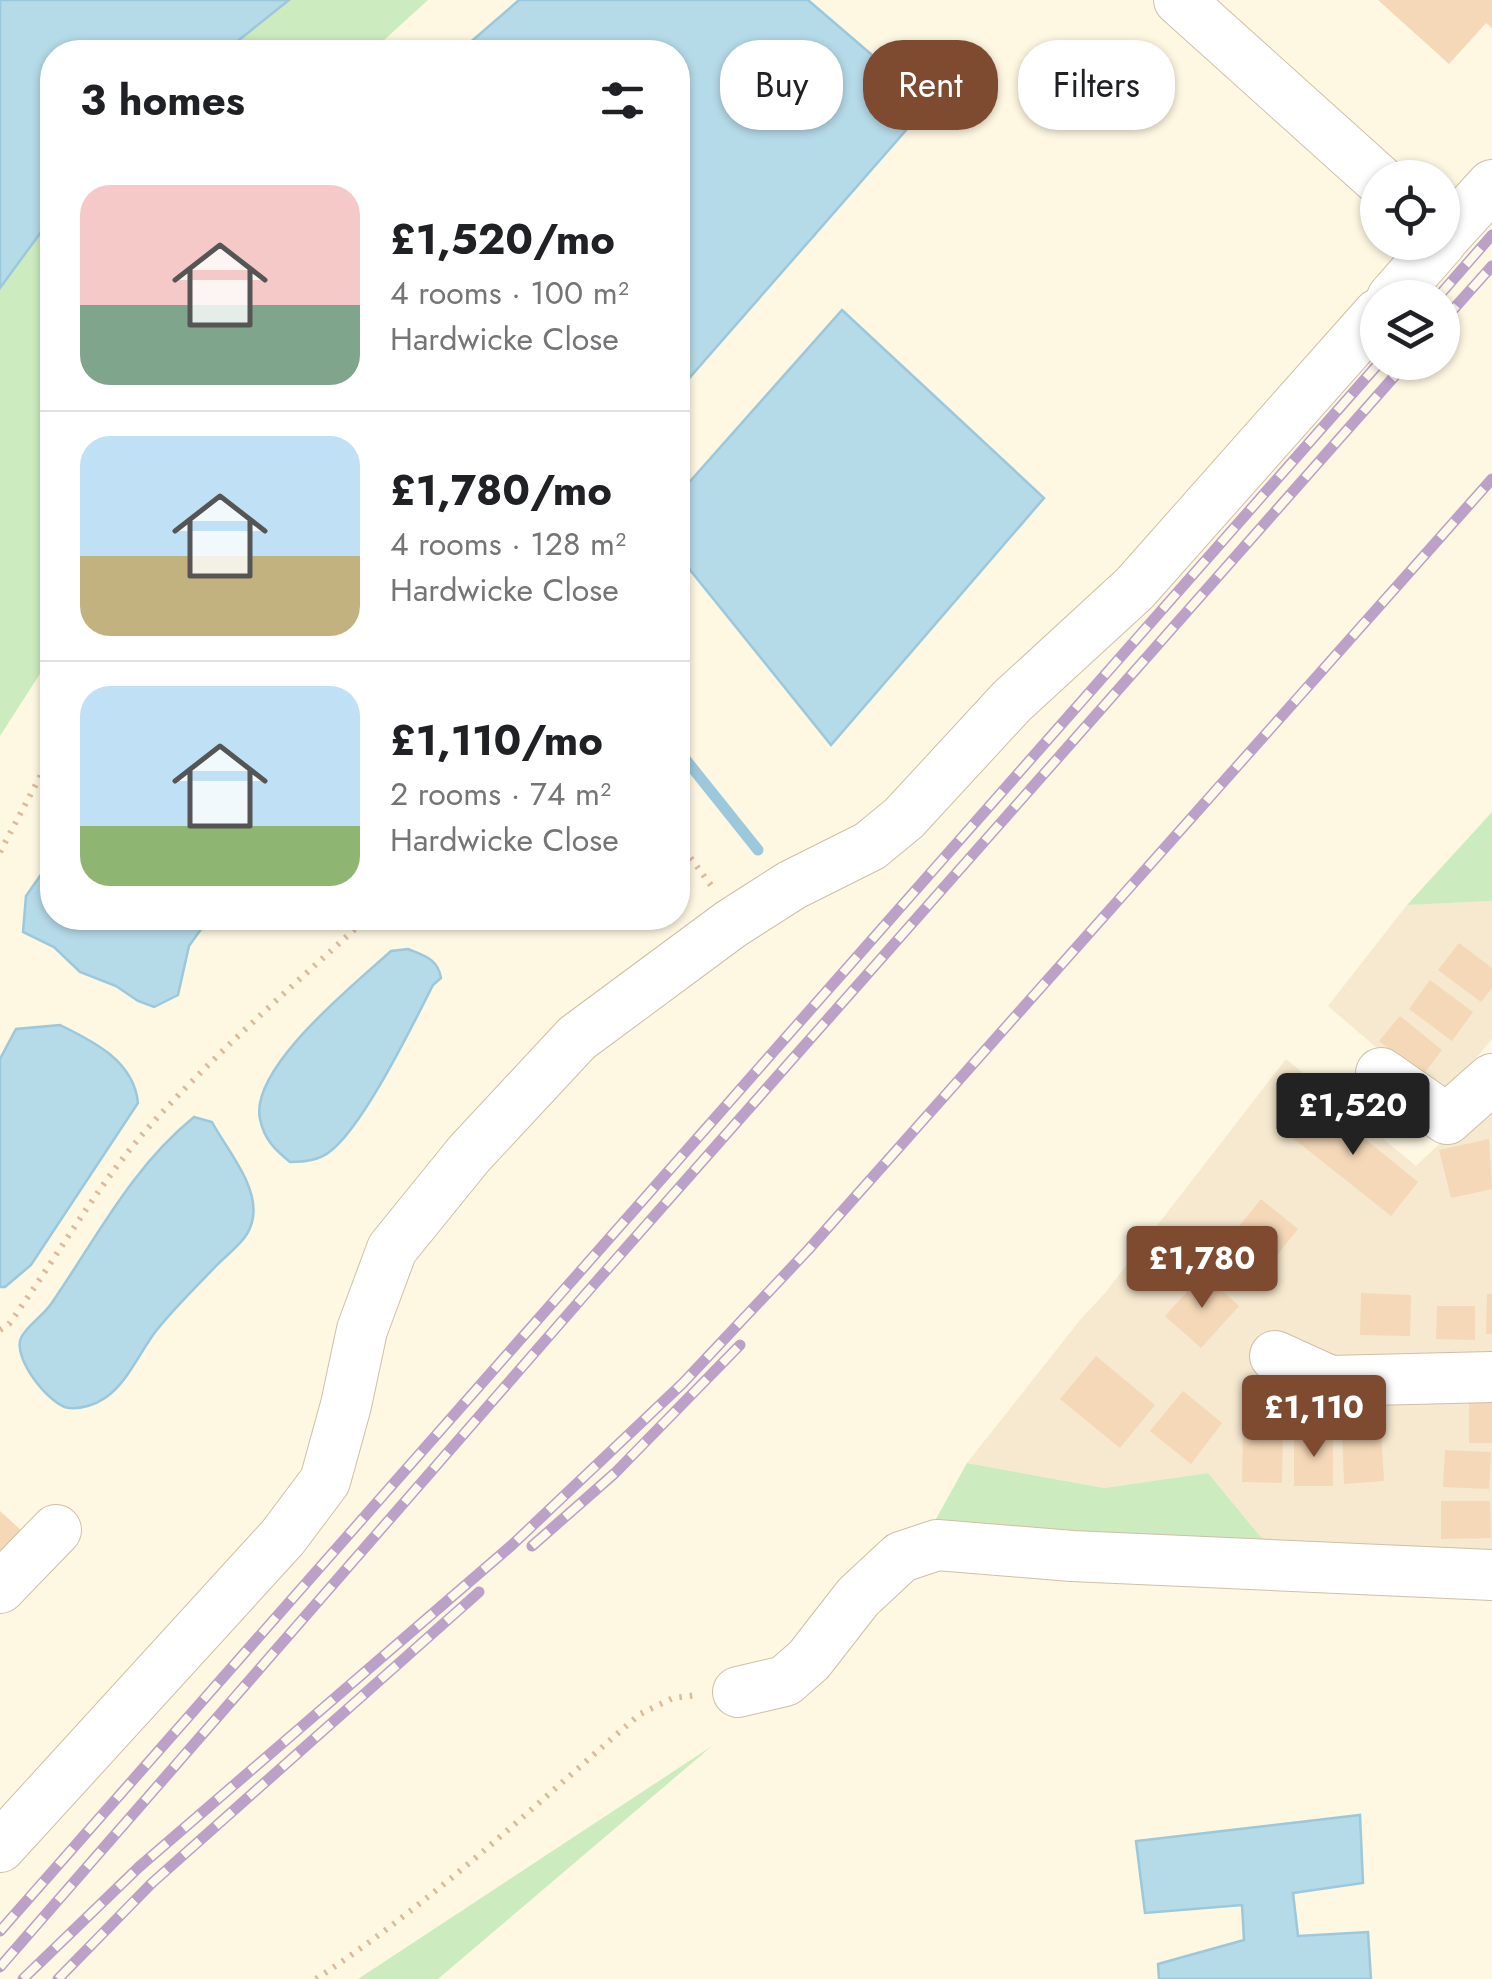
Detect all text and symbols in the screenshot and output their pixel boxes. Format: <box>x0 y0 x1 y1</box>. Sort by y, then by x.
chip: Buy <box>720 40 843 130</box>
chip: Rent <box>863 40 998 130</box>
chip: Filters <box>1018 40 1175 130</box>
text: 3 homes <box>80 70 245 131</box>
icon: filters <box>595 73 650 128</box>
map controls <box>1360 160 1460 380</box>
button: locate <box>1360 160 1460 260</box>
text: £1,520/mo <box>390 209 615 270</box>
icon: home <box>160 225 280 345</box>
text: 4 rooms · 100 m² <box>390 270 629 316</box>
button: layers <box>1360 280 1460 380</box>
text: Hardwicke Close <box>390 316 619 362</box>
text: £1,780/mo <box>390 460 612 521</box>
icon: home <box>160 476 280 596</box>
text: 4 rooms · 128 m² <box>390 521 626 567</box>
text: Hardwicke Close <box>390 567 619 613</box>
text: £1,110/mo <box>390 710 603 771</box>
icon: home <box>160 726 280 846</box>
text: 2 rooms · 74 m² <box>390 771 611 817</box>
text: Hardwicke Close <box>390 817 619 863</box>
pin: £1,520 <box>1272 1073 1434 1158</box>
text: £1,520 <box>1298 1082 1408 1128</box>
pin: £1,780 <box>1121 1226 1283 1311</box>
text: £1,780 <box>1149 1235 1255 1281</box>
pin: £1,110 <box>1233 1375 1395 1460</box>
text: £1,110 <box>1264 1384 1364 1430</box>

